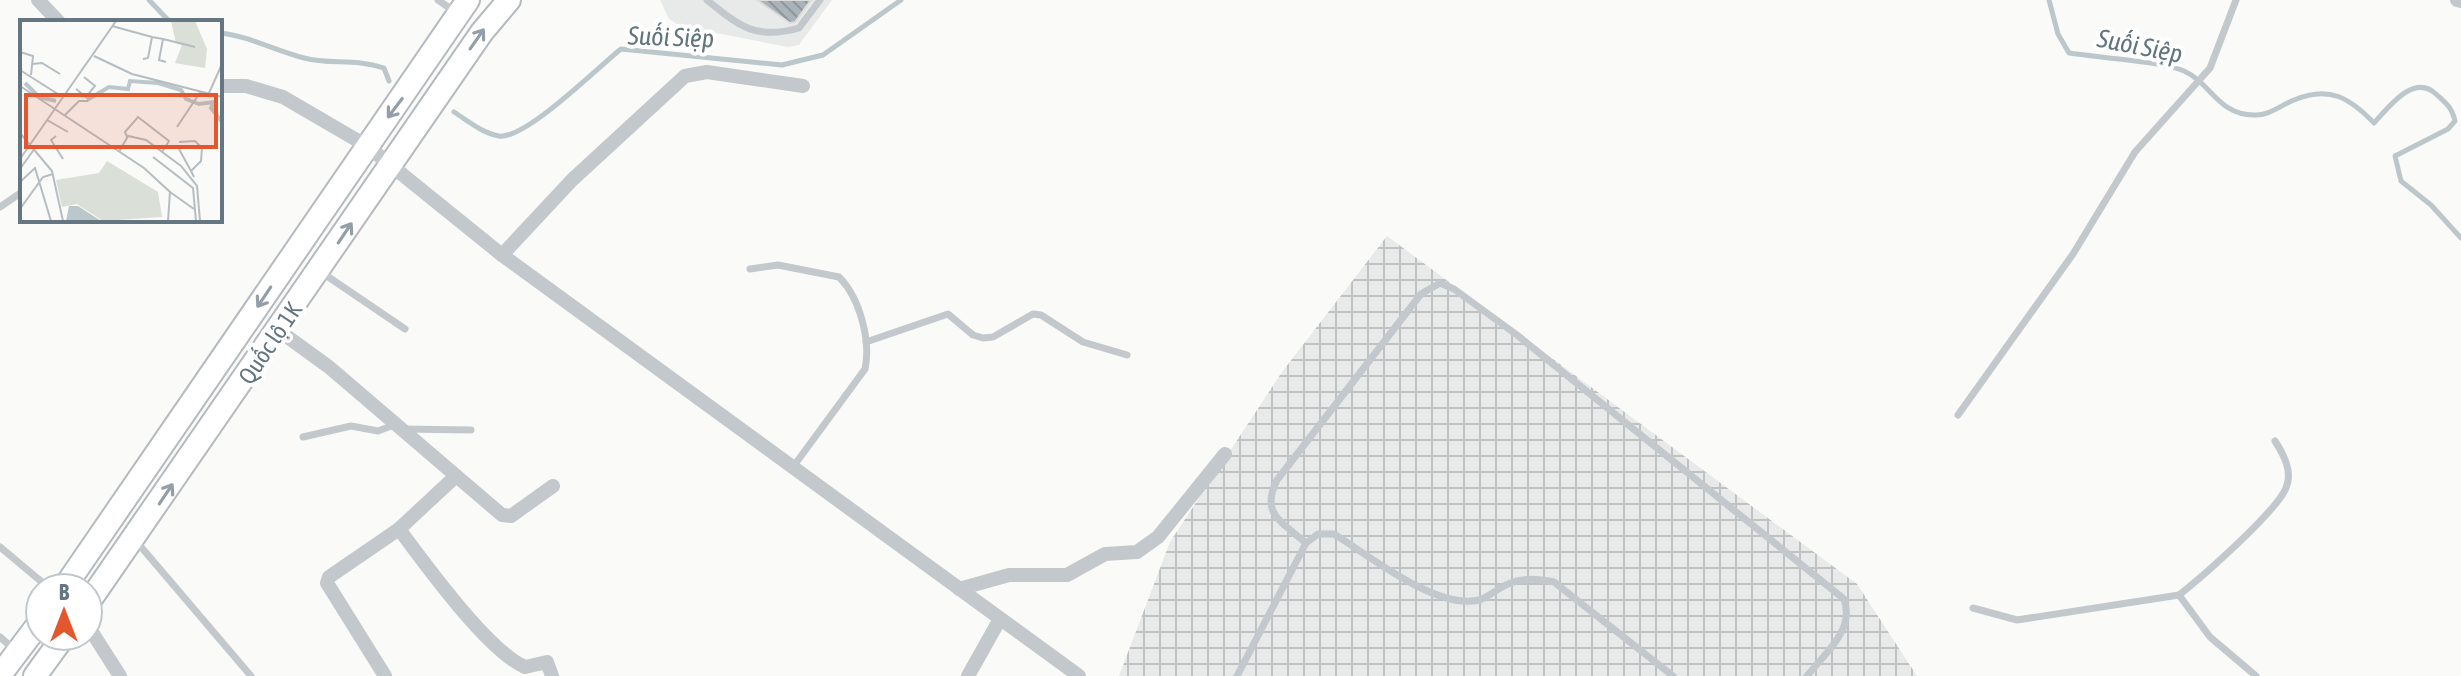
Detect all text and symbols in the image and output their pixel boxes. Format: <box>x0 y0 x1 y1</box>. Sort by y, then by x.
inset map <box>20 20 222 222</box>
water label: Suối Siệp <box>626 20 715 53</box>
water label: Suối Siệp <box>2094 23 2185 69</box>
one-way arrow <box>469 29 485 51</box>
one-way arrow <box>387 97 404 118</box>
one-way arrow <box>337 223 353 245</box>
one-way arrow <box>256 286 272 308</box>
street label: Quốc lộ 1K <box>233 297 307 389</box>
one-way arrow <box>158 483 174 506</box>
north arrow <box>24 572 104 652</box>
text: B <box>59 579 70 605</box>

